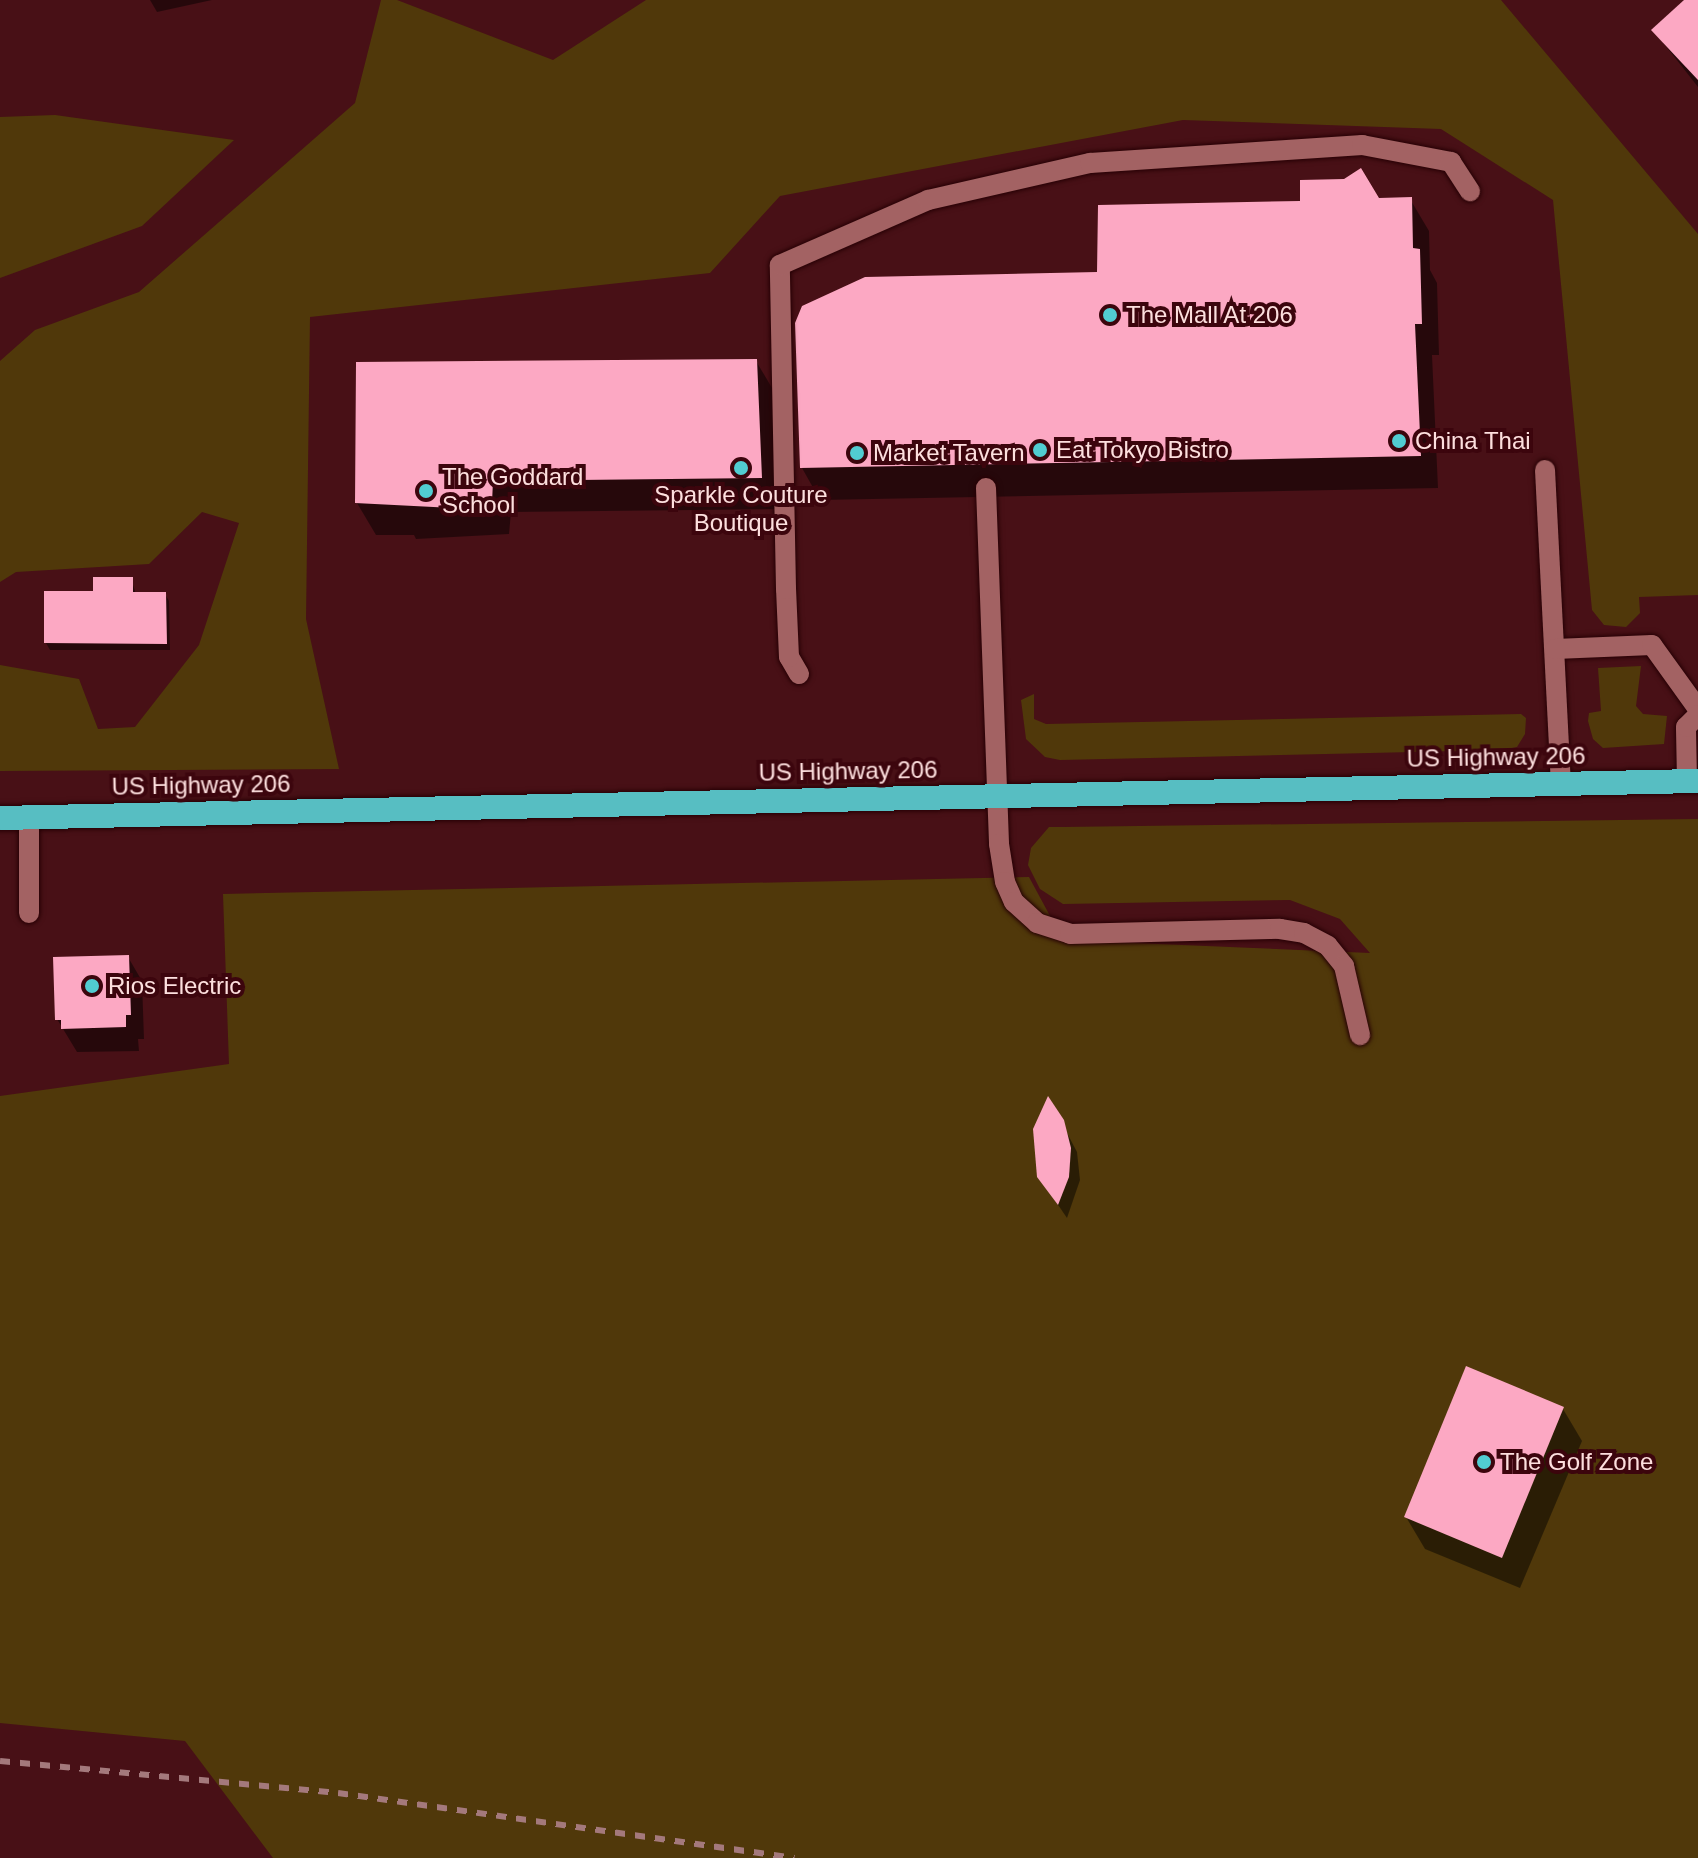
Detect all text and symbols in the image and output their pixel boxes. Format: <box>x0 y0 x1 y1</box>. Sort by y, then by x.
place label: The Mall At 206 <box>1126 301 1294 329</box>
marker: The Mall At 206 <box>1101 306 1119 324</box>
place label: China Thai <box>1415 427 1531 455</box>
marker: China Thai <box>1390 432 1408 450</box>
place label: Eat Tokyo Bistro <box>1056 436 1229 464</box>
place label: Market Tavern <box>873 439 1025 467</box>
marker: Eat Tokyo Bistro <box>1031 441 1049 459</box>
marker: Market Tavern <box>848 444 866 462</box>
marker: Sparkle Couture Boutique <box>732 459 750 477</box>
place label: The Goddard School <box>442 463 583 519</box>
place label: Sparkle Couture Boutique <box>654 481 828 537</box>
marker: The Goddard School <box>417 482 435 500</box>
street label: US Highway 206 <box>1406 741 1586 773</box>
street label: US Highway 206 <box>758 755 938 787</box>
street label: US Highway 206 <box>111 769 291 801</box>
place label: Rios Electric <box>108 972 241 1000</box>
marker: Rios Electric <box>83 977 101 995</box>
place label: The Golf Zone <box>1500 1448 1653 1476</box>
marker: The Golf Zone <box>1475 1453 1493 1471</box>

